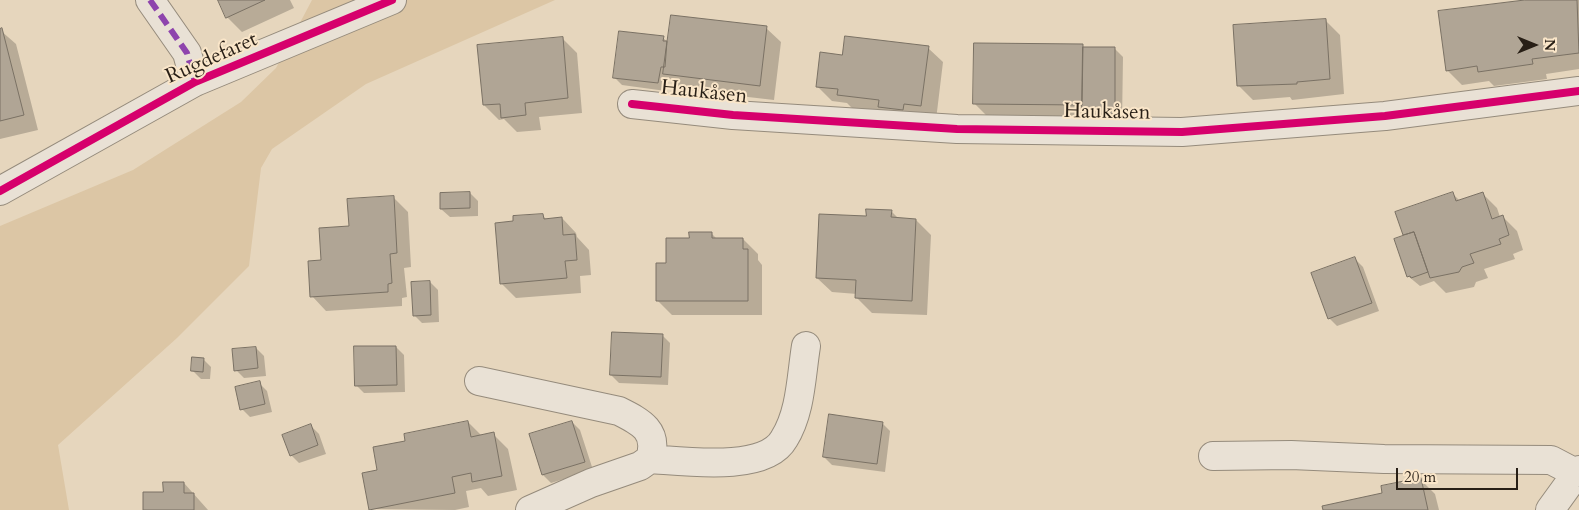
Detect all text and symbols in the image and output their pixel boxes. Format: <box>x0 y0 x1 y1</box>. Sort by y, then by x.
north arrow <box>1509 20 1559 70</box>
street label: Rugdefaret <box>162 28 262 90</box>
text: N <box>1540 39 1559 51</box>
street label: Haukåsen <box>659 76 749 110</box>
street label: Haukåsen <box>1063 100 1151 126</box>
scale bar <box>1399 458 1522 490</box>
text: 20 m <box>1404 467 1436 487</box>

